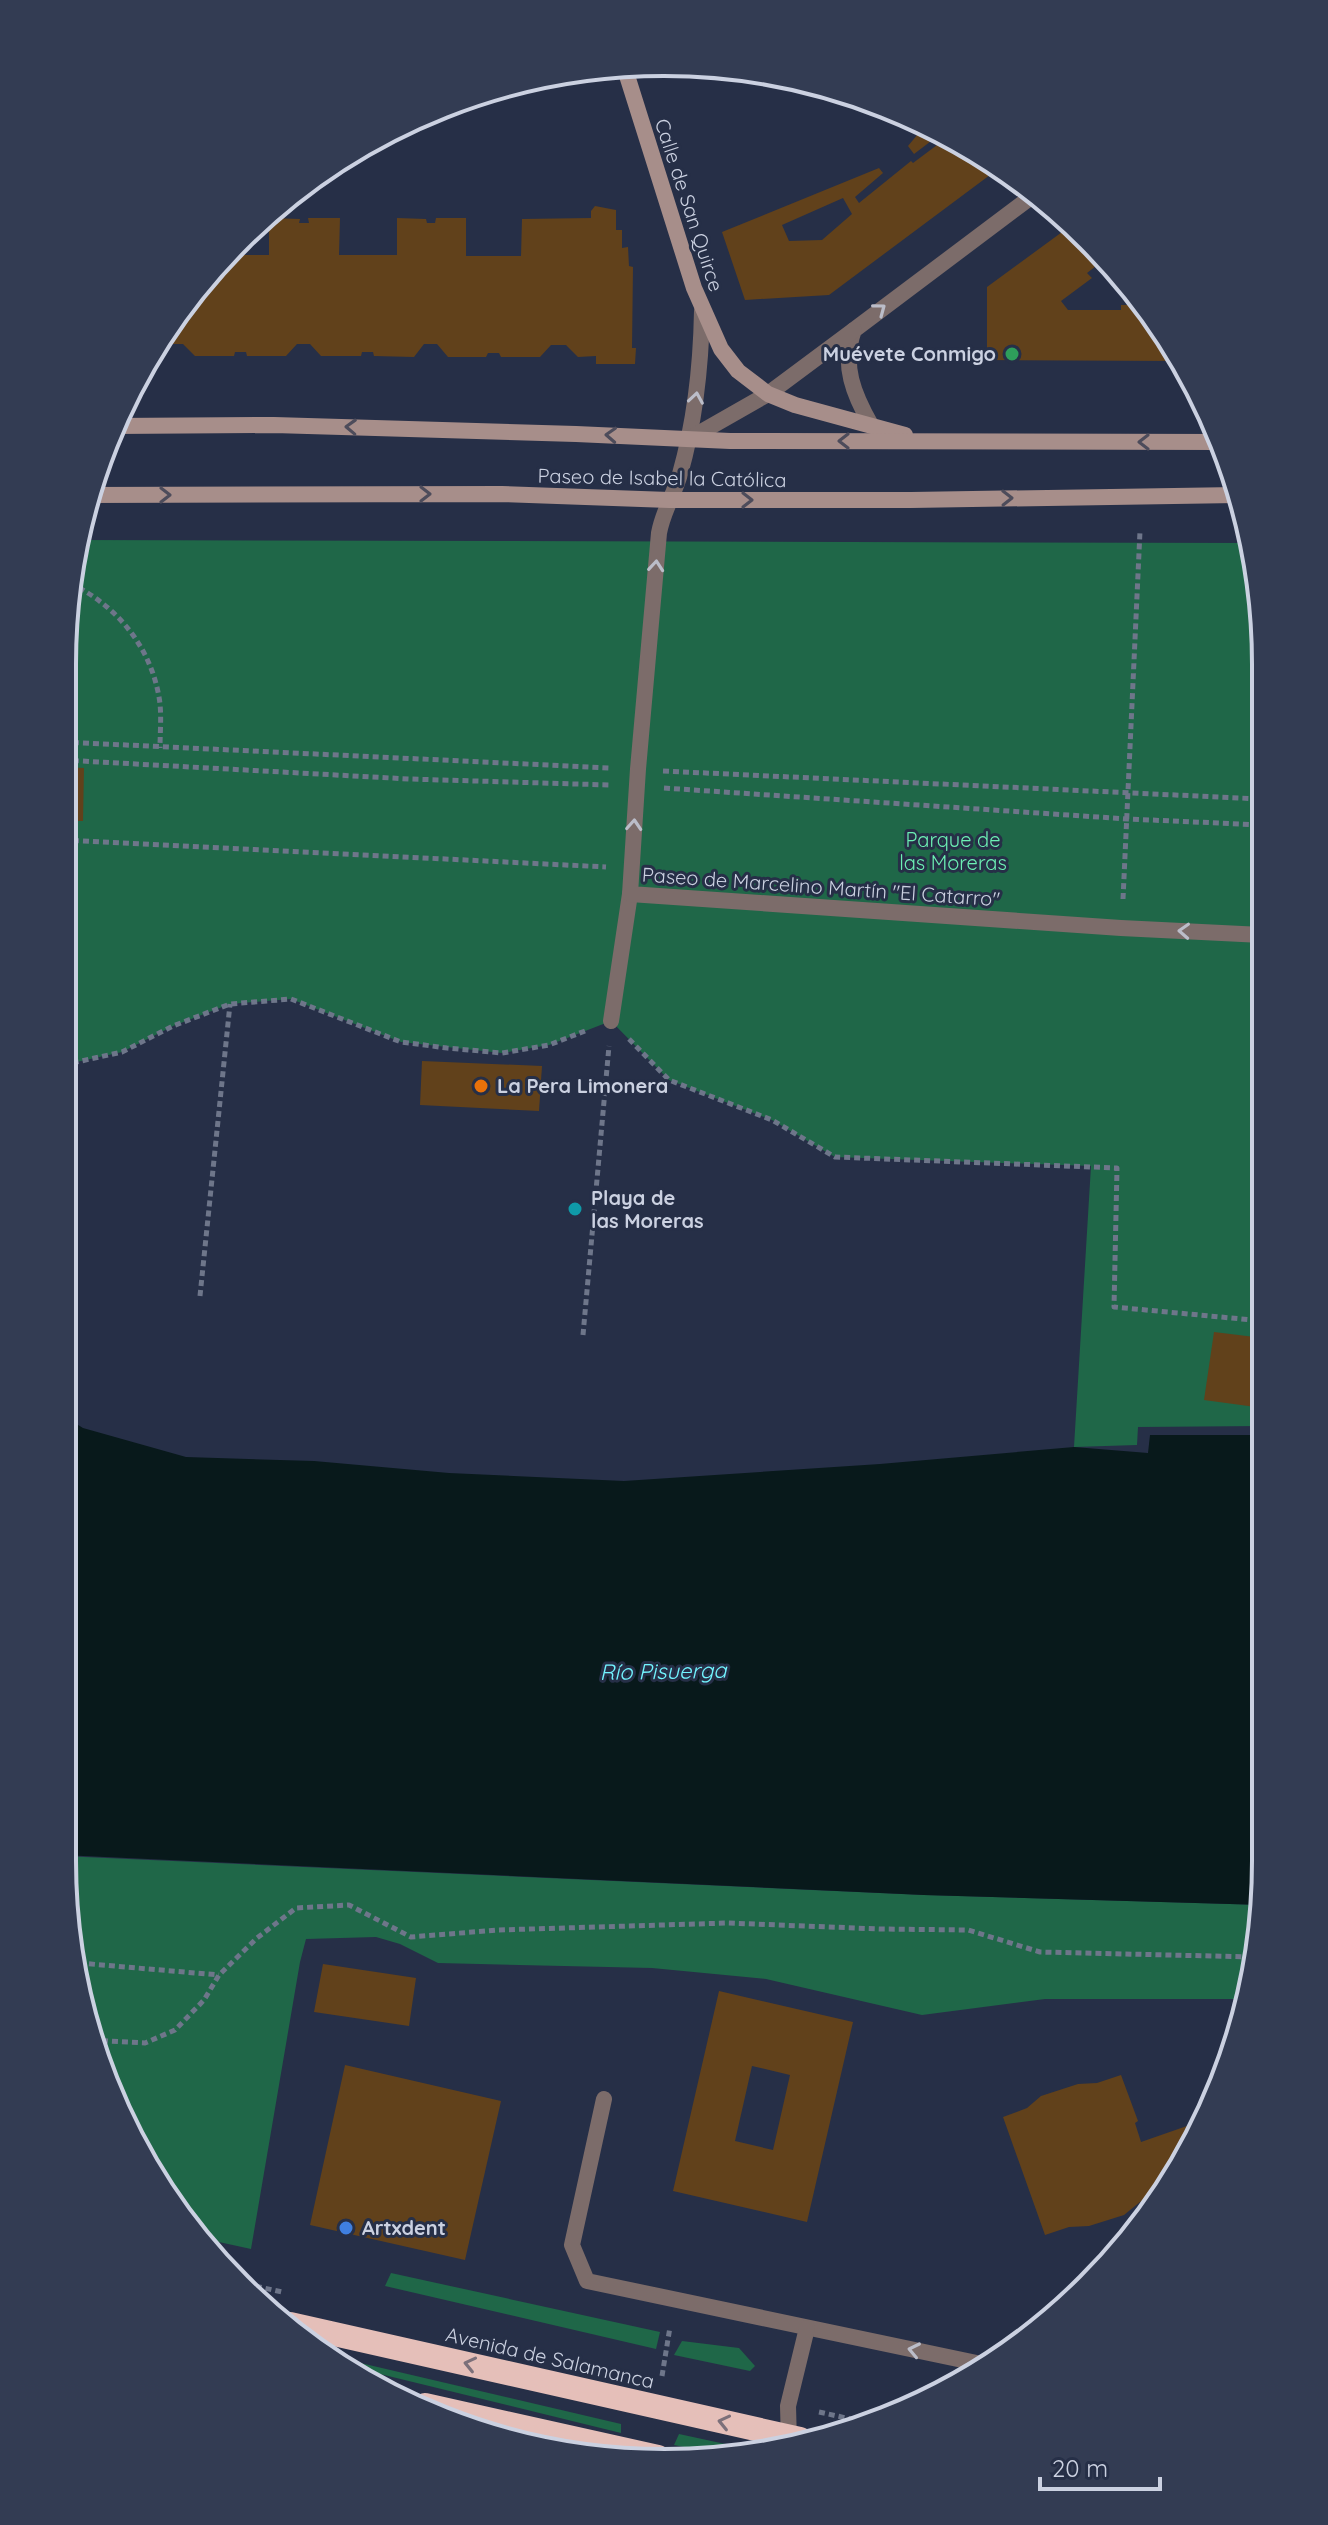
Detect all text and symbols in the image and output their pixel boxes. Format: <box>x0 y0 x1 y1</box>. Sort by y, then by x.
street label: Calle de San Quirce <box>650 115 729 294</box>
one-way arrow <box>871 305 886 319</box>
place label: Muévete Conmigo <box>823 341 996 366</box>
marker: Muévete Conmigo <box>1003 345 1021 363</box>
one-way arrow <box>687 391 704 404</box>
one-way arrow <box>344 419 357 436</box>
one-way arrow <box>604 427 617 444</box>
one-way arrow <box>837 432 850 449</box>
one-way arrow <box>1137 433 1150 450</box>
street label: Paseo de Isabel la Católica <box>537 463 787 492</box>
one-way arrow <box>419 485 432 503</box>
one-way arrow <box>159 486 172 504</box>
one-way arrow <box>1001 489 1014 507</box>
one-way arrow <box>741 491 754 509</box>
one-way arrow <box>648 559 665 572</box>
one-way arrow <box>625 818 642 831</box>
park label: Parque de las Moreras <box>899 827 1007 875</box>
street label: Paseo de Marcelino Martín "El Catarro" <box>641 862 1001 911</box>
one-way arrow <box>1177 923 1190 940</box>
place label: La Pera Limonera <box>497 1073 668 1098</box>
marker: La Pera Limonera <box>472 1077 490 1095</box>
place label: Playa de las Moreras <box>591 1185 704 1233</box>
marker: Playa de las Moreras <box>566 1200 584 1218</box>
water label: Río Pisuerga <box>599 1656 728 1686</box>
place label: Artxdent <box>362 2215 446 2240</box>
marker: Artxdent <box>337 2219 355 2237</box>
street label: Avenida de Salamanca <box>443 2321 657 2394</box>
one-way arrow <box>908 2342 921 2359</box>
one-way arrow <box>464 2356 477 2373</box>
one-way arrow <box>717 2414 731 2431</box>
scale bar <box>1040 2441 1160 2491</box>
text: 20 m <box>1052 2453 1108 2483</box>

